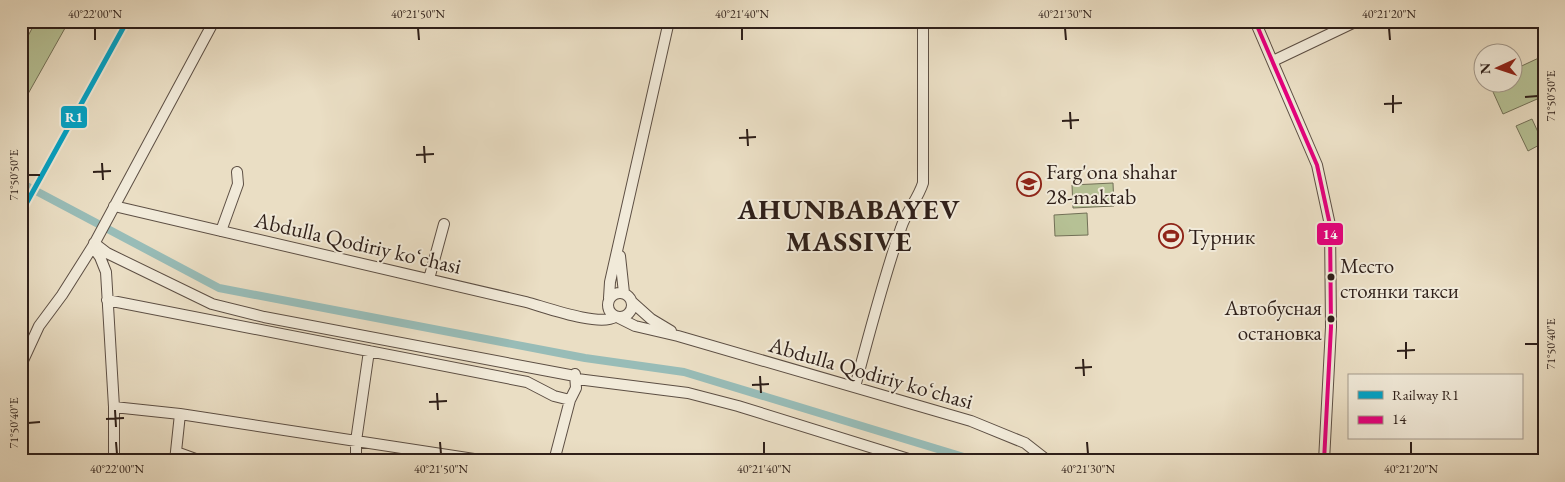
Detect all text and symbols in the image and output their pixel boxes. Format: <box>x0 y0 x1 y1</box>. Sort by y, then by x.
text: 40°22'00"N <box>68 6 122 22</box>
text: 40°21'50"N <box>391 6 445 22</box>
text: 40°21'40"N <box>715 6 769 22</box>
text: 40°21'30"N <box>1038 6 1092 22</box>
text: 40°21'20"N <box>1362 6 1416 22</box>
north arrow <box>1472 42 1522 92</box>
text: N <box>1476 62 1494 75</box>
text: 71°50'50"E <box>1543 70 1559 122</box>
line badge: R1 <box>60 105 88 129</box>
text: R1 <box>65 108 83 126</box>
text: 71°50'50"E <box>6 149 22 201</box>
place label: Farg'ona shahar 28-maktab <box>1046 157 1178 211</box>
school or university icon: Farg'ona shahar 28-maktab <box>1016 171 1042 197</box>
district label: AHUNBABAYEV MASSIVE <box>737 191 960 259</box>
street label: Abdulla Qodiriy koʻchasi <box>251 205 464 281</box>
place label: Турник <box>1188 222 1256 251</box>
line badge: 14 <box>1316 222 1344 246</box>
sports icon: Турник <box>1158 223 1184 249</box>
text: 14 <box>1323 225 1338 243</box>
place label: Место стоянки такси <box>1340 252 1459 304</box>
marker: Место стоянки такси <box>1326 272 1336 282</box>
place label: Автобусная остановка <box>1224 294 1323 346</box>
marker: Автобусная остановка <box>1326 314 1336 324</box>
text: 71°50'40"E <box>1543 318 1559 370</box>
street label: Abdulla Qodiriy koʻchasi <box>765 330 976 416</box>
legend <box>1348 374 1522 440</box>
text: Railway R1 <box>1392 385 1459 404</box>
text: 71°50'40"E <box>6 397 22 449</box>
text: 14 <box>1392 409 1407 428</box>
text: 40°22'00"N <box>90 461 144 477</box>
text: 40°21'50"N <box>414 461 468 477</box>
text: 40°21'40"N <box>737 461 791 477</box>
text: 40°21'30"N <box>1061 461 1115 477</box>
text: 40°21'20"N <box>1384 461 1438 477</box>

